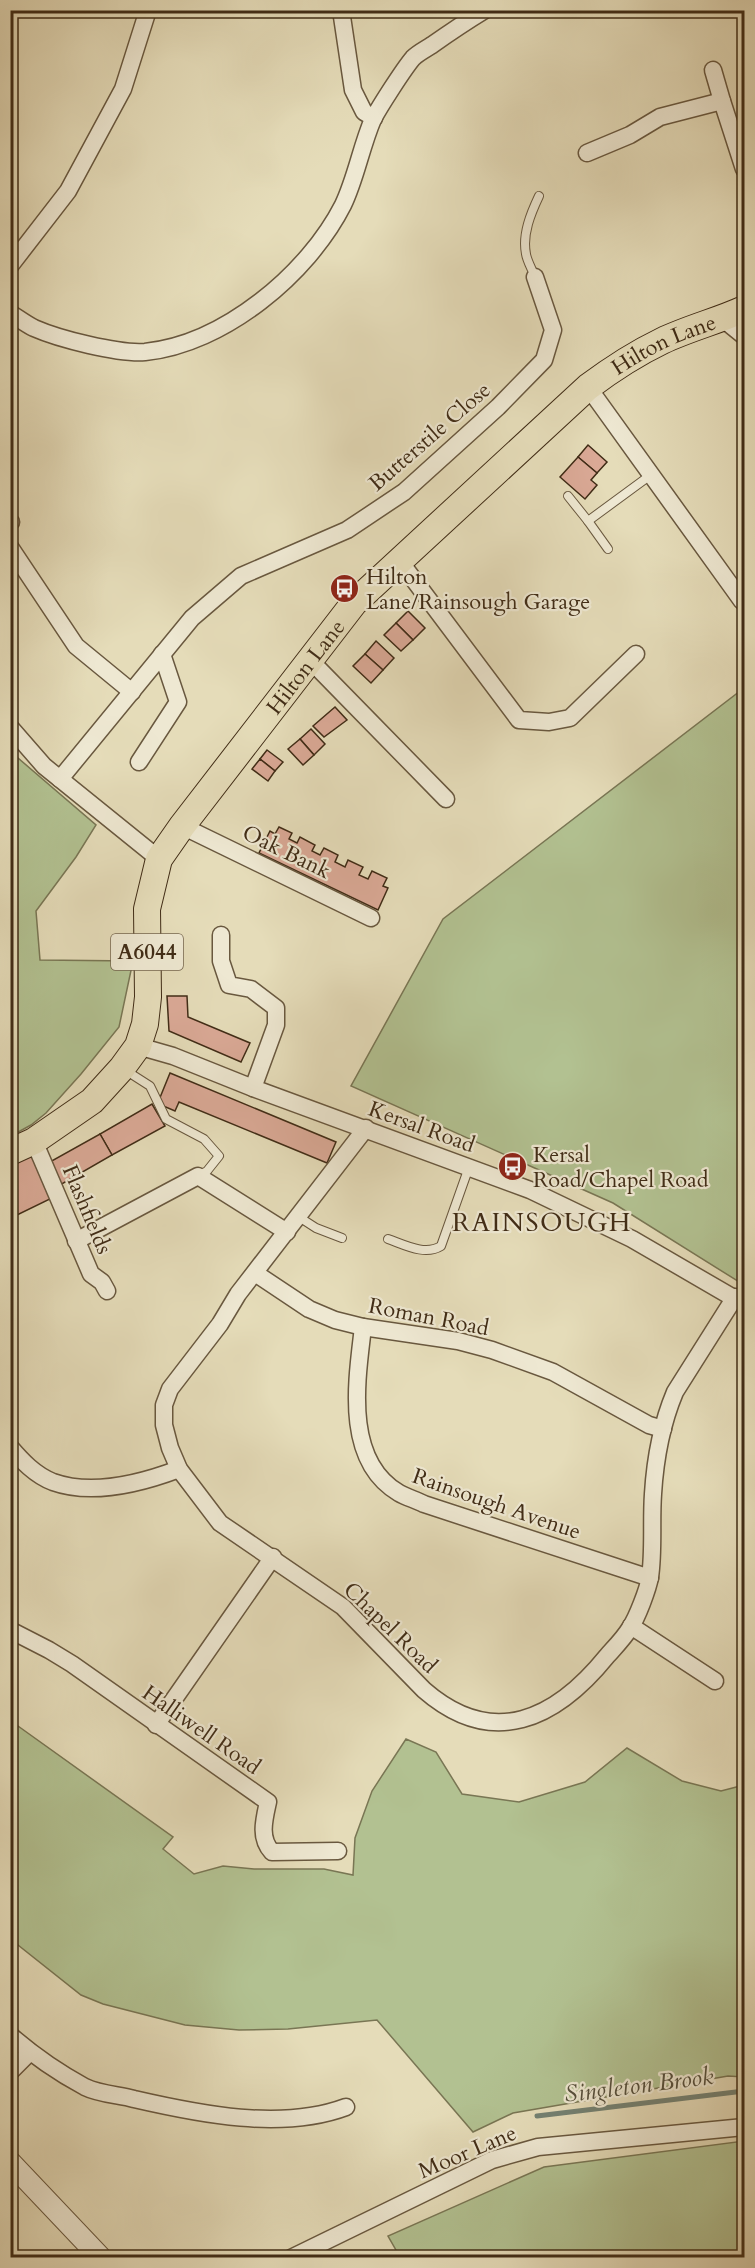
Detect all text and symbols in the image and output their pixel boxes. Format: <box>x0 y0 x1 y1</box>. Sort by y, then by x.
street label: Hilton Lane <box>606 307 720 382</box>
street label: Butterstile Close <box>362 375 497 498</box>
place label: Hilton Lane/Rainsough Garage <box>366 562 590 617</box>
bus stop icon: Hilton Lane/Rainsough Garage <box>329 573 361 605</box>
street label: Hilton Lane <box>259 613 352 721</box>
street label: Oak Bank <box>237 818 336 886</box>
road number: A6044 <box>111 934 183 970</box>
street label: Kersal Road <box>364 1094 479 1160</box>
place label: Kersal Road/Chapel Road <box>533 1140 709 1195</box>
bus stop icon: Kersal Road/Chapel Road <box>496 1151 528 1183</box>
street label: Flashfields <box>55 1160 119 1259</box>
district label: RAINSOUGH <box>452 1205 632 1240</box>
street label: Roman Road <box>366 1291 492 1343</box>
street label: Rainsough Avenue <box>408 1461 585 1547</box>
street label: Chapel Road <box>337 1575 444 1680</box>
street label: Halliwell Road <box>136 1678 267 1782</box>
water label: Singleton Brook <box>563 2060 716 2111</box>
street label: Moor Lane <box>414 2118 521 2186</box>

